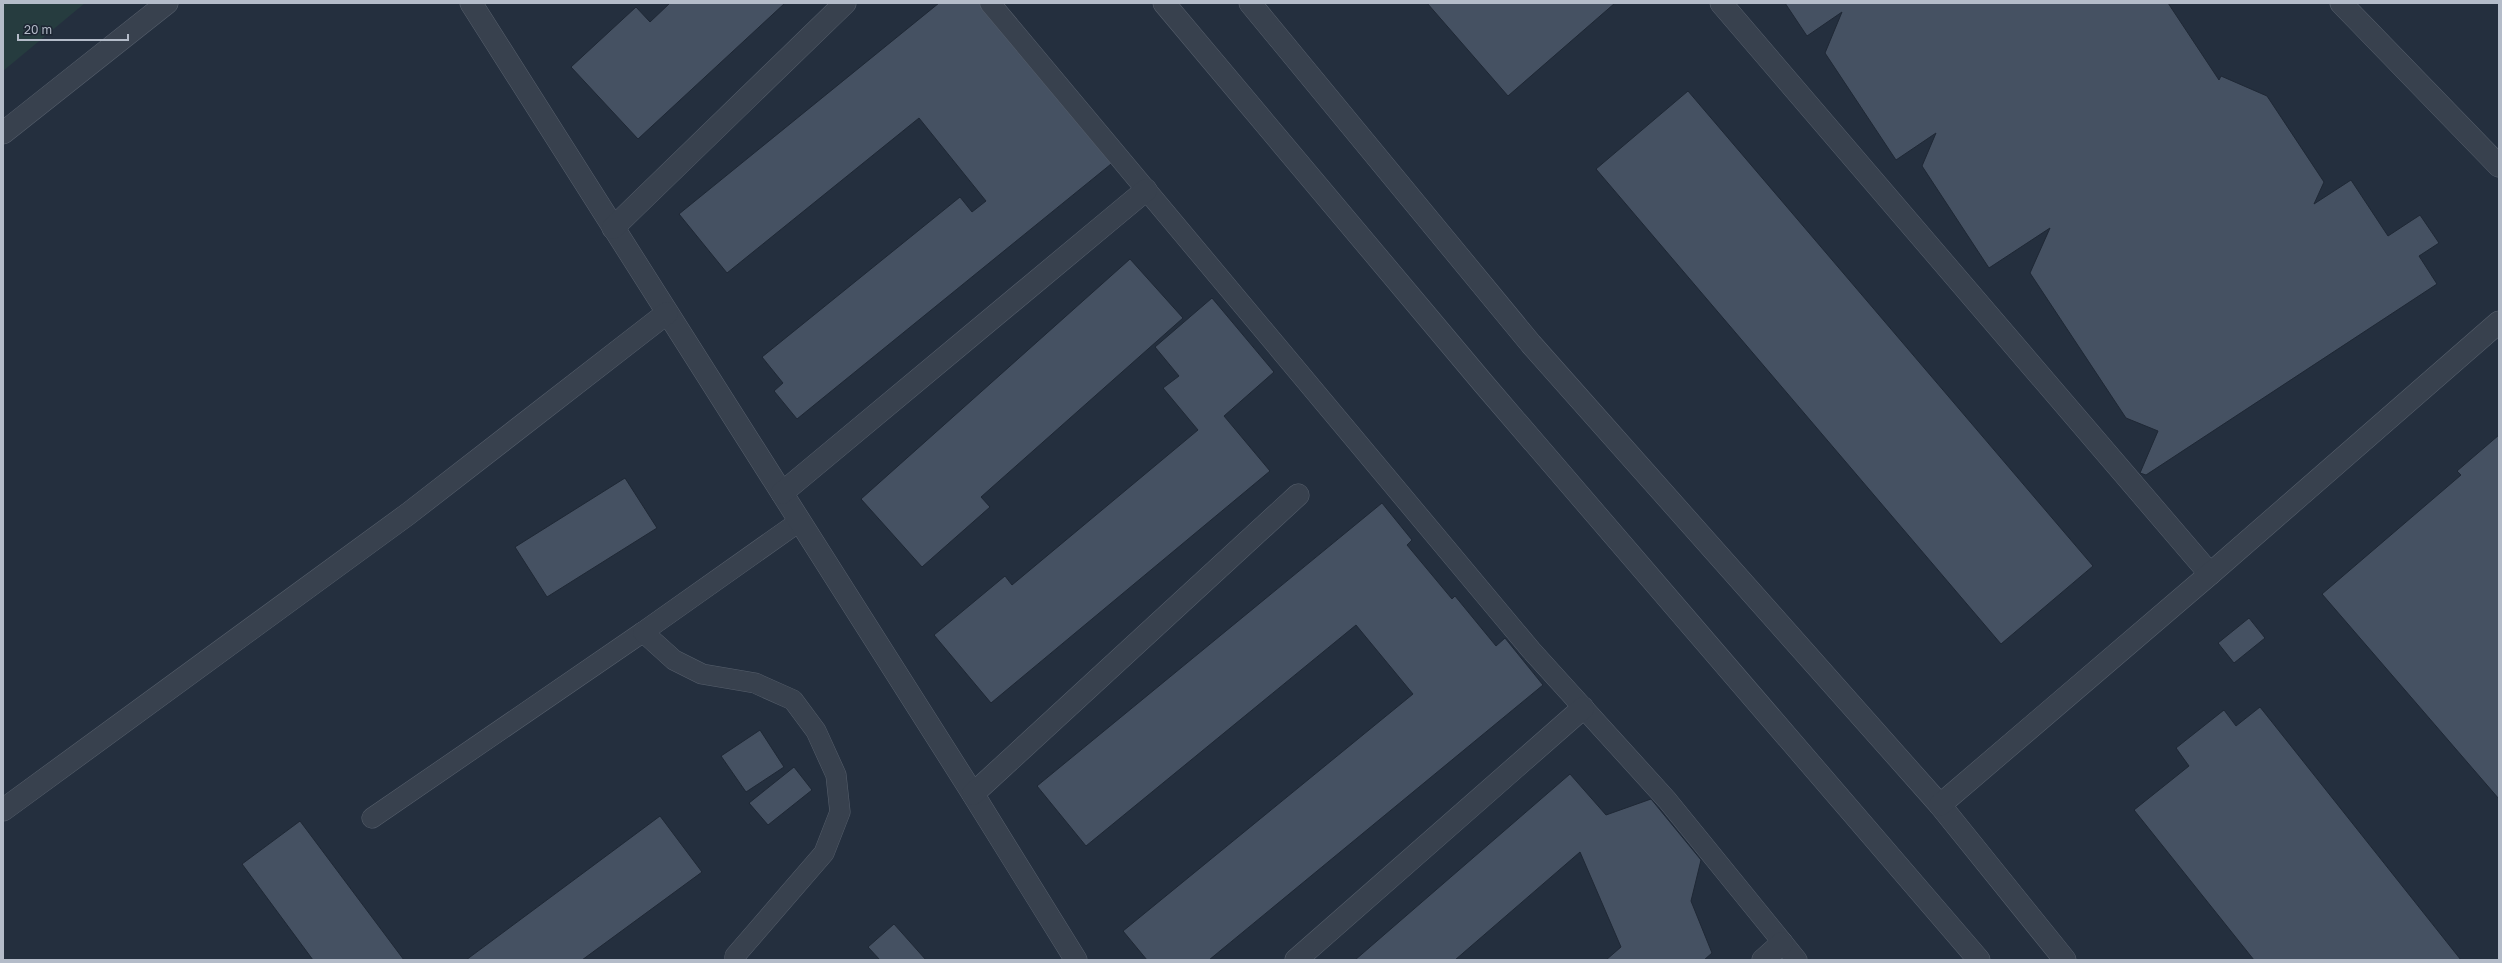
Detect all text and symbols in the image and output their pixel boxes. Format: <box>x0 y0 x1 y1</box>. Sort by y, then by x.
scale bar <box>18 16 128 42</box>
text: 20 m <box>24 22 52 37</box>

